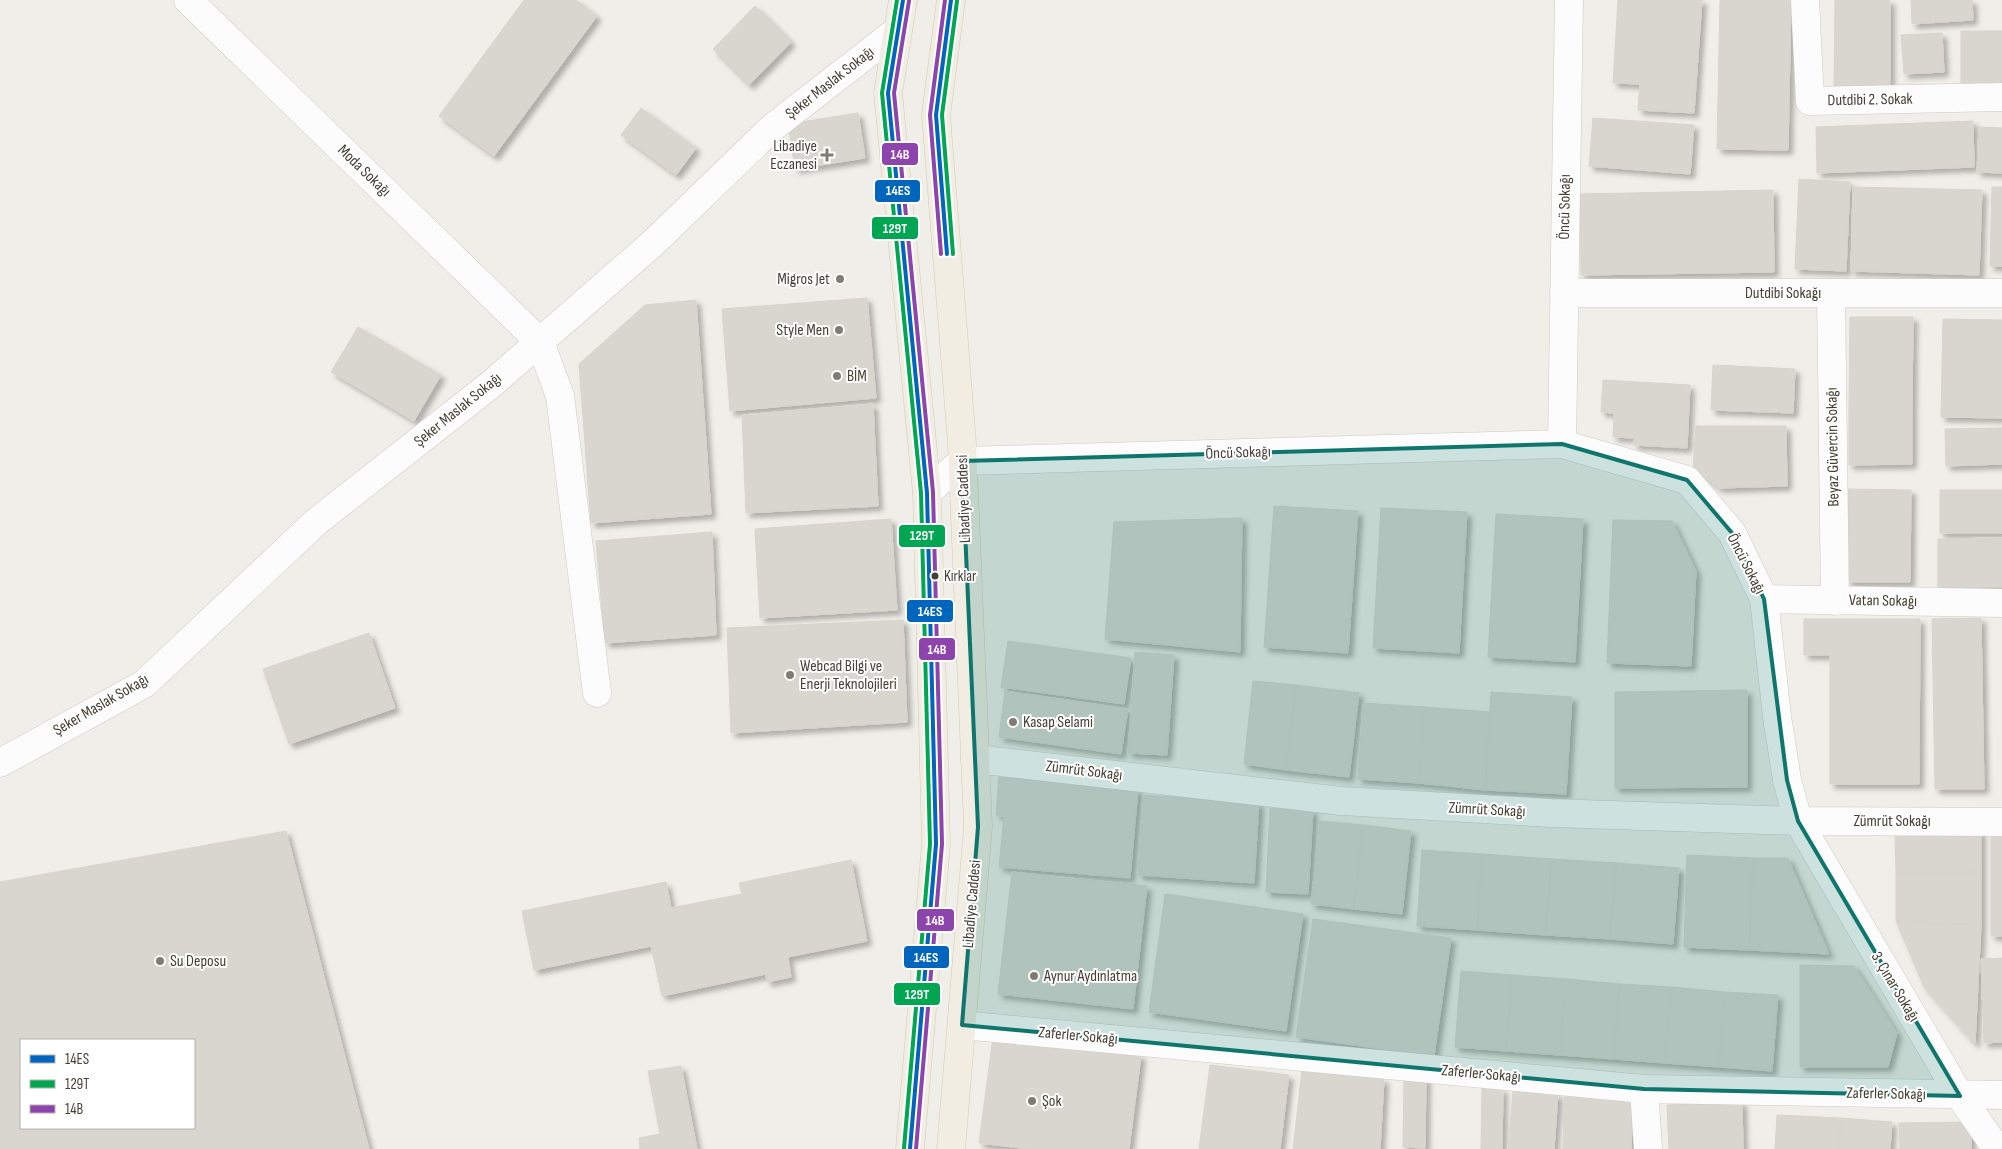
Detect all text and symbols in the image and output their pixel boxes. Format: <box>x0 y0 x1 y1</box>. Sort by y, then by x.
street label: Şeker Maslak Sokağı <box>782 43 878 123</box>
street label: Dutdibi 2. Sokak <box>1827 90 1913 110</box>
place label: Libadiye Eczanesi <box>770 137 817 174</box>
street label: Moda Sokağı <box>333 141 395 201</box>
line badge: 14B <box>881 142 919 166</box>
text: 14B <box>891 146 910 163</box>
marker: Libadiye Eczanesi <box>821 149 833 161</box>
street label: Öncü Sokağı <box>1555 174 1575 240</box>
line badge: 14ES <box>874 179 921 203</box>
text: 14ES <box>886 182 910 199</box>
line badge: 129T <box>871 216 919 240</box>
text: 129T <box>883 220 907 237</box>
place label: Migros Jet <box>777 270 830 289</box>
marker: Migros Jet <box>834 273 846 285</box>
street label: Dutdibi Sokağı <box>1745 284 1821 303</box>
place label: Style Men <box>776 321 829 340</box>
marker: Style Men <box>833 324 845 336</box>
place label: BİM <box>847 367 867 386</box>
street label: Şeker Maslak Sokağı <box>410 369 506 451</box>
marker: BİM <box>831 370 843 382</box>
street label: Beyaz Güvercin Sokağı <box>1822 387 1844 507</box>
street label: Öncü Sokağı <box>1205 442 1271 464</box>
street label: Libadiye Caddesi <box>953 454 975 544</box>
line badge: 129T <box>898 524 946 548</box>
text: 129T <box>910 527 934 544</box>
street label: Öncü Sokağı <box>1723 531 1769 598</box>
place label: Kırklar <box>944 567 977 586</box>
marker: Kırklar <box>930 571 940 581</box>
street label: Vatan Sokağı <box>1849 591 1917 611</box>
line badge: 14ES <box>906 599 954 623</box>
text: 14ES <box>918 603 942 620</box>
line badge: 14B <box>918 637 956 661</box>
text: 14B <box>928 641 947 658</box>
place label: Webcad Bilgi ve Enerji Teknolojileri <box>800 657 897 694</box>
marker: Webcad Bilgi ve Enerji Teknolojileri <box>784 669 796 681</box>
street label: Şeker Maslak Sokağı <box>50 670 152 740</box>
place label: Kasap Selami <box>1023 713 1093 732</box>
marker: Kasap Selami <box>1007 716 1019 728</box>
street label: Zümrüt Sokağı <box>1045 757 1124 785</box>
street label: Zümrüt Sokağı <box>1448 798 1526 822</box>
street label: Zümrüt Sokağı <box>1853 812 1931 831</box>
street label: Libadiye Caddesi <box>959 859 985 949</box>
line badge: 14B <box>916 908 955 932</box>
text: 14B <box>926 912 945 929</box>
line badge: 14ES <box>903 945 950 969</box>
text: 14ES <box>914 949 938 966</box>
street label: 3. Çınar Sokağı <box>1867 949 1923 1025</box>
place label: Su Deposu <box>170 952 226 971</box>
marker: Su Deposu <box>154 955 166 967</box>
place label: Aynur Aydınlatma <box>1043 967 1137 986</box>
marker: Aynur Aydınlatma <box>1028 970 1040 982</box>
line badge: 129T <box>893 982 941 1006</box>
text: 129T <box>905 986 929 1003</box>
street label: Zaferler Sokağı <box>1038 1023 1118 1049</box>
legend <box>20 1039 195 1129</box>
text: 14ES <box>65 1050 89 1069</box>
street label: Zaferler Sokağı <box>1441 1061 1521 1087</box>
text: 129T <box>65 1075 89 1094</box>
street label: Zaferler Sokağı <box>1846 1084 1926 1104</box>
place label: Şok <box>1042 1092 1062 1111</box>
marker: Şok <box>1026 1095 1038 1107</box>
text: 14B <box>65 1100 84 1119</box>

